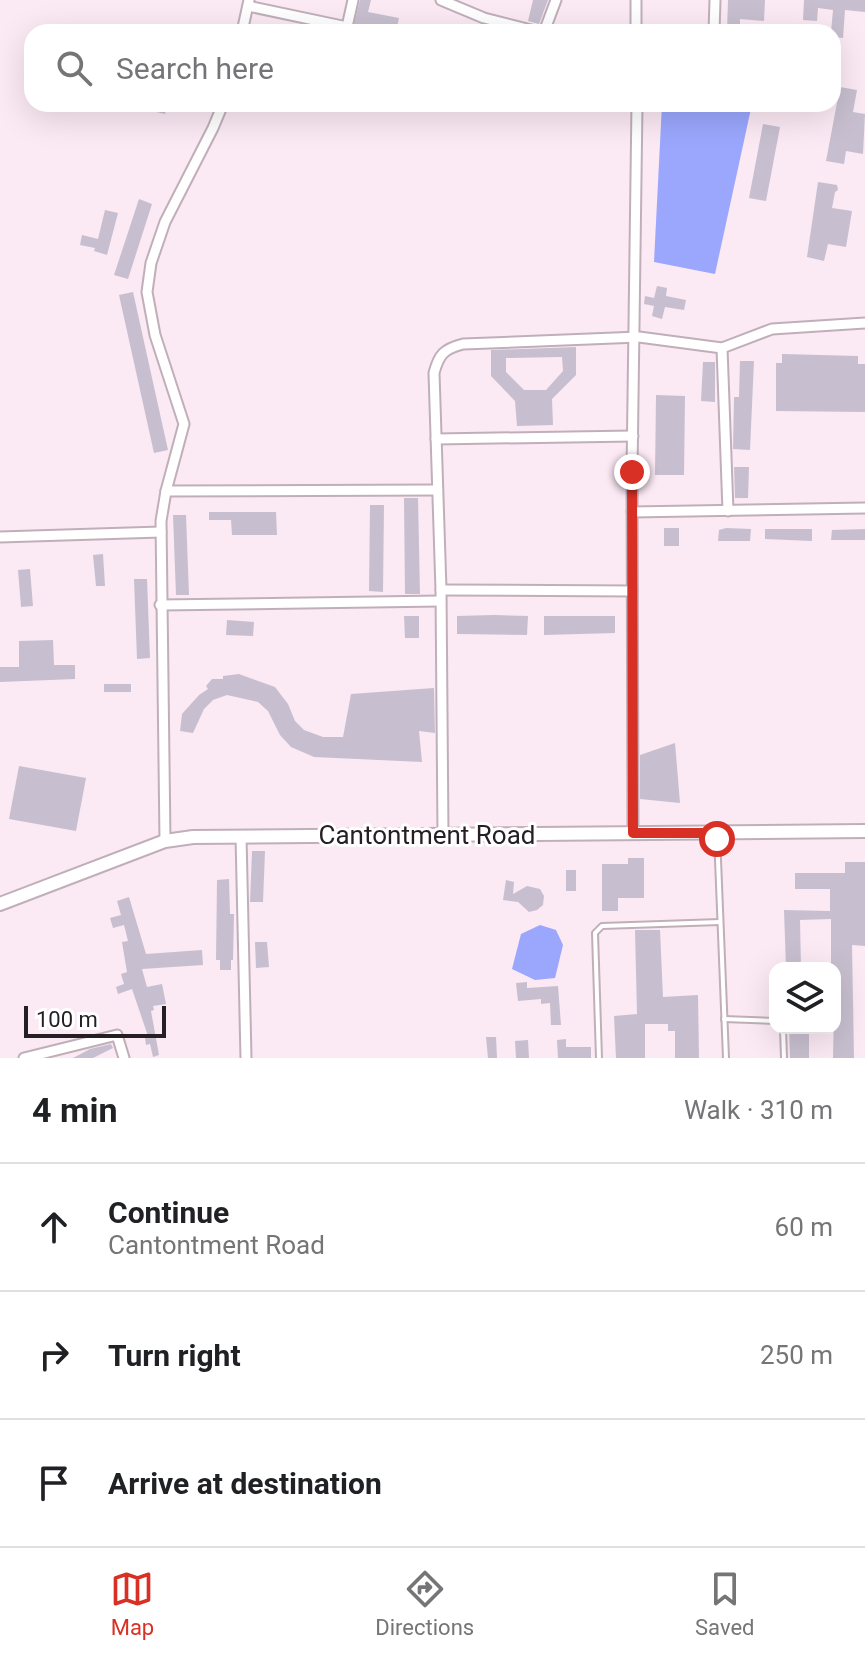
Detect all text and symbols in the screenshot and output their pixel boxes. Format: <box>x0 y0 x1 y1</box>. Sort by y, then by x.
search box <box>24 24 841 112</box>
icon: search <box>52 46 96 90</box>
text: Search here <box>116 51 274 86</box>
route end <box>614 454 650 490</box>
street label: Cantontment Road <box>319 820 535 850</box>
route start <box>699 821 735 857</box>
map controls <box>769 962 841 1034</box>
button: layers <box>769 962 841 1034</box>
scale bar <box>24 1002 166 1038</box>
text: 100 m <box>36 1007 98 1032</box>
text: 4 min <box>32 1090 117 1130</box>
text: Walk · 310 m <box>684 1095 833 1125</box>
text: Continue <box>108 1195 229 1230</box>
icon: ahead <box>32 1205 76 1249</box>
text: 60 m <box>775 1212 833 1242</box>
text: Cantontment Road <box>108 1230 325 1260</box>
icon: right <box>32 1333 76 1377</box>
text: Turn right <box>108 1338 241 1373</box>
text: 250 m <box>760 1340 833 1370</box>
icon: arrive <box>32 1461 76 1505</box>
text: Arrive at destination <box>108 1466 382 1501</box>
tab: Map <box>110 1567 154 1640</box>
tab: Directions <box>375 1567 474 1640</box>
tab: Saved <box>695 1567 755 1640</box>

